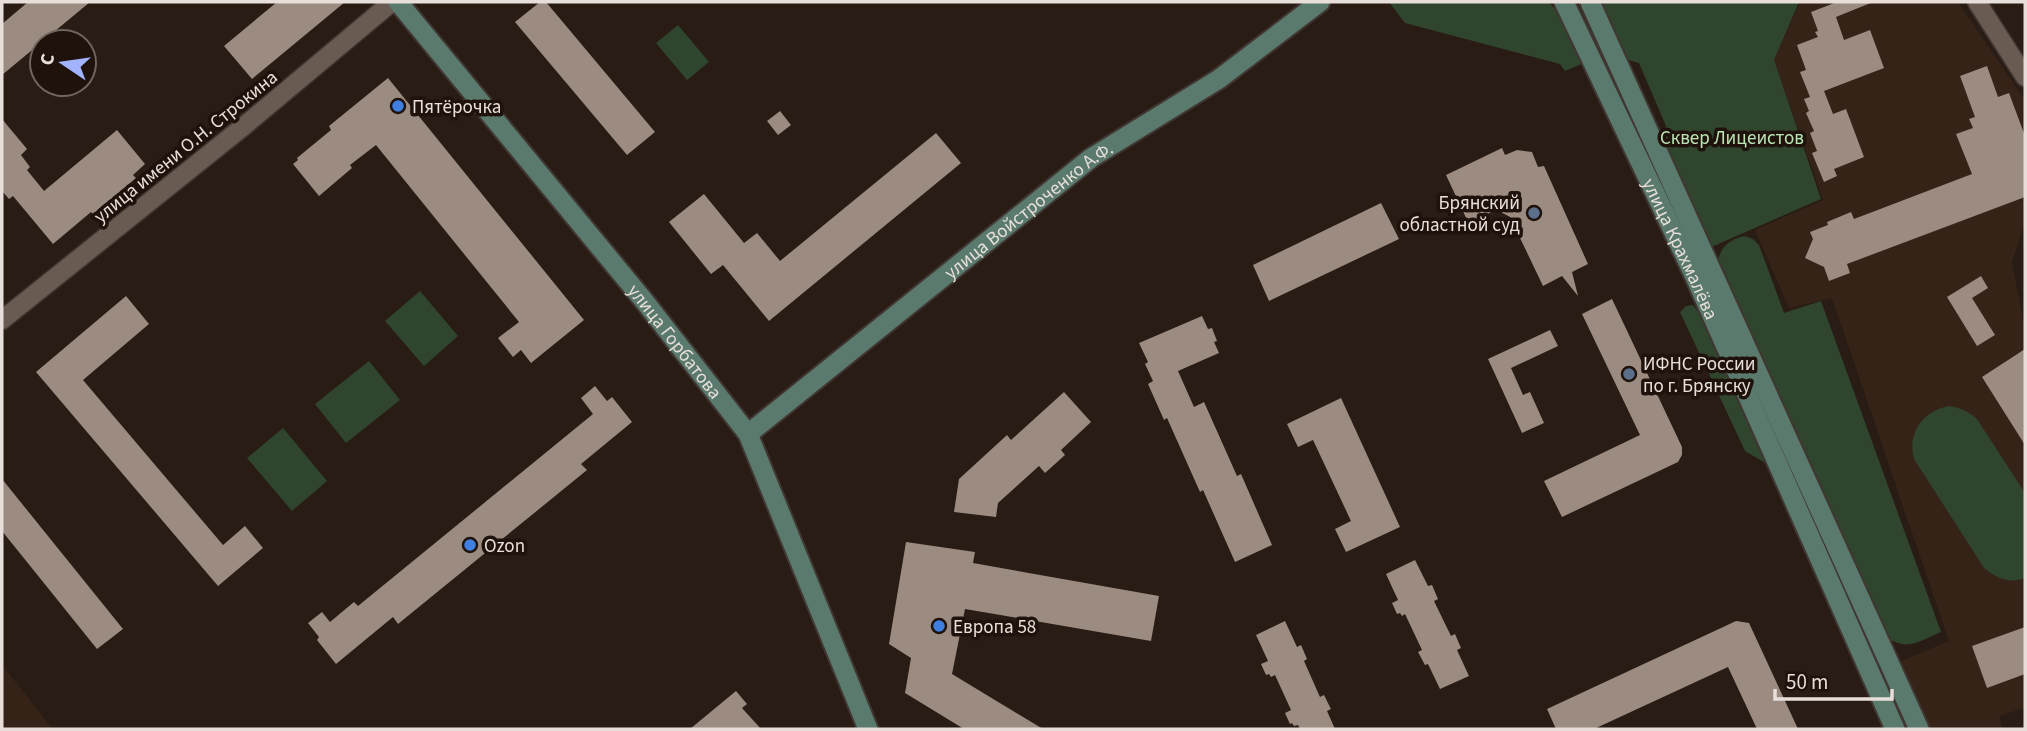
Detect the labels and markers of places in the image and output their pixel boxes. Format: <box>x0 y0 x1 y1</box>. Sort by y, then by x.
place label: Пятёрочка <box>412 94 501 121</box>
marker: Пятёрочка <box>390 98 406 114</box>
place label: Брянский областной суд <box>1400 190 1520 239</box>
marker: Брянский областной суд <box>1526 205 1542 221</box>
place label: ИФНС России по г. Брянску <box>1643 351 1755 400</box>
marker: ИФНС России по г. Брянску <box>1621 366 1637 382</box>
place label: Ozon <box>484 533 525 560</box>
marker: Ozon <box>462 537 478 553</box>
place label: Европа 58 <box>953 614 1036 641</box>
marker: Европа 58 <box>931 618 947 634</box>

